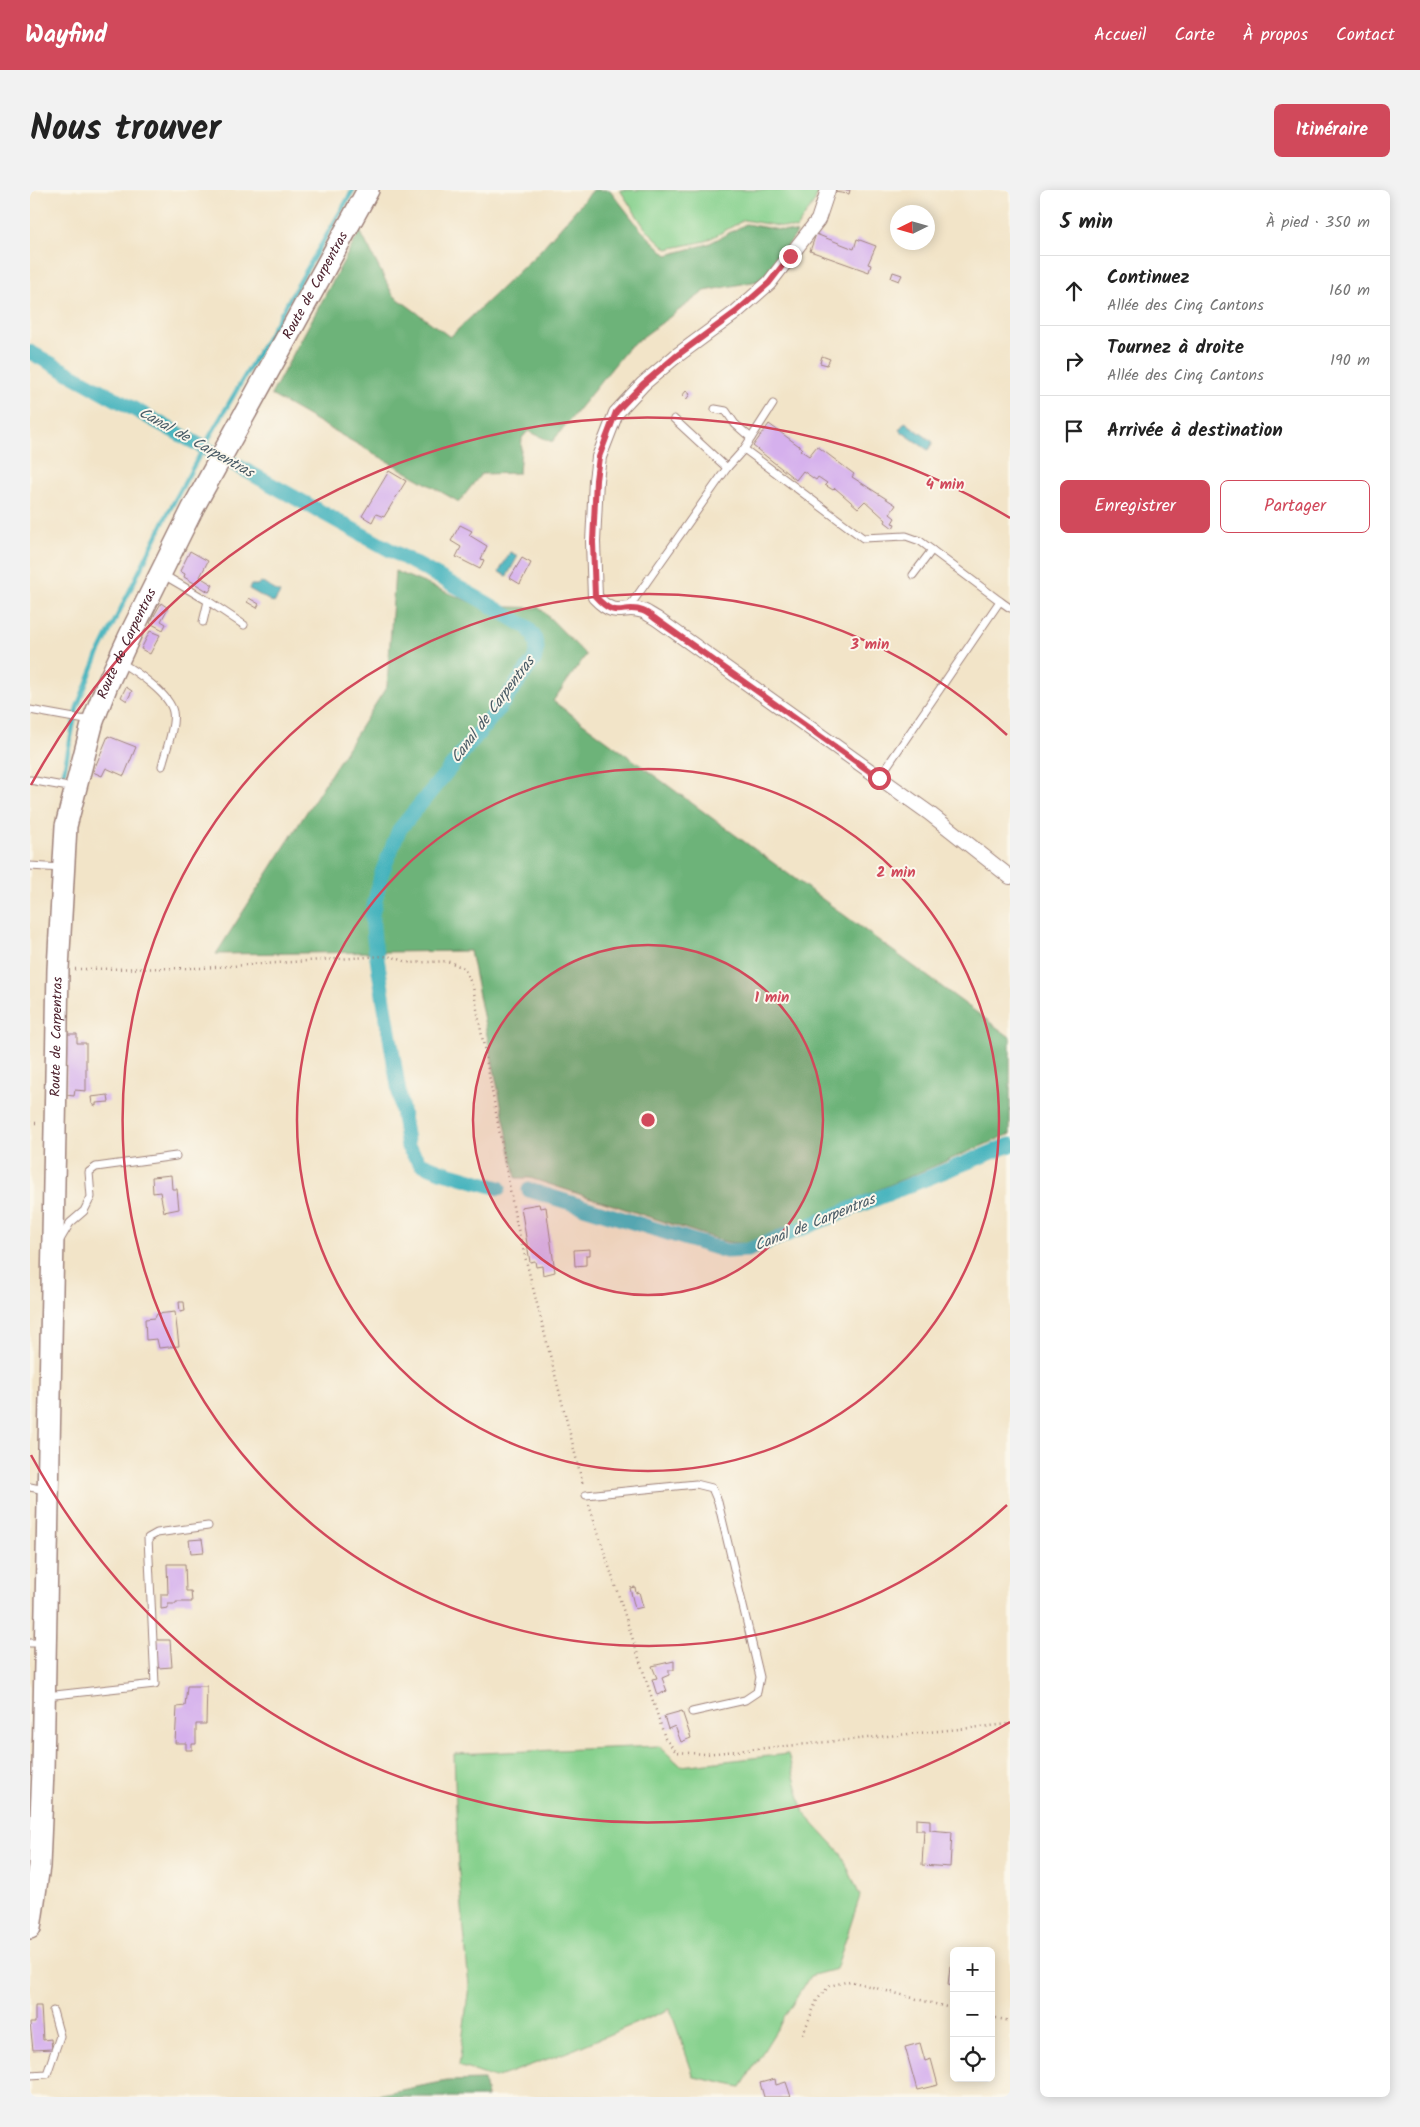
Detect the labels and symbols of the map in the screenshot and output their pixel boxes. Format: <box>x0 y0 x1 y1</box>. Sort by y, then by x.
north arrow <box>890 205 935 250</box>
street label: Route de Carpentras <box>277 227 354 343</box>
route end <box>779 245 802 268</box>
water label: Canal de Carpentras <box>134 401 259 485</box>
text: 4 min <box>926 473 964 497</box>
street label: Route de Carpentras <box>92 584 163 702</box>
text: 3 min <box>850 633 889 657</box>
water label: Canal de Carpentras <box>445 650 542 768</box>
route start <box>868 767 891 790</box>
text: 2 min <box>876 861 916 885</box>
street label: Route de Carpentras <box>45 977 69 1097</box>
text: 1 min <box>755 986 789 1010</box>
centre of rings <box>639 1111 657 1129</box>
water label: Canal de Carpentras <box>751 1187 880 1258</box>

